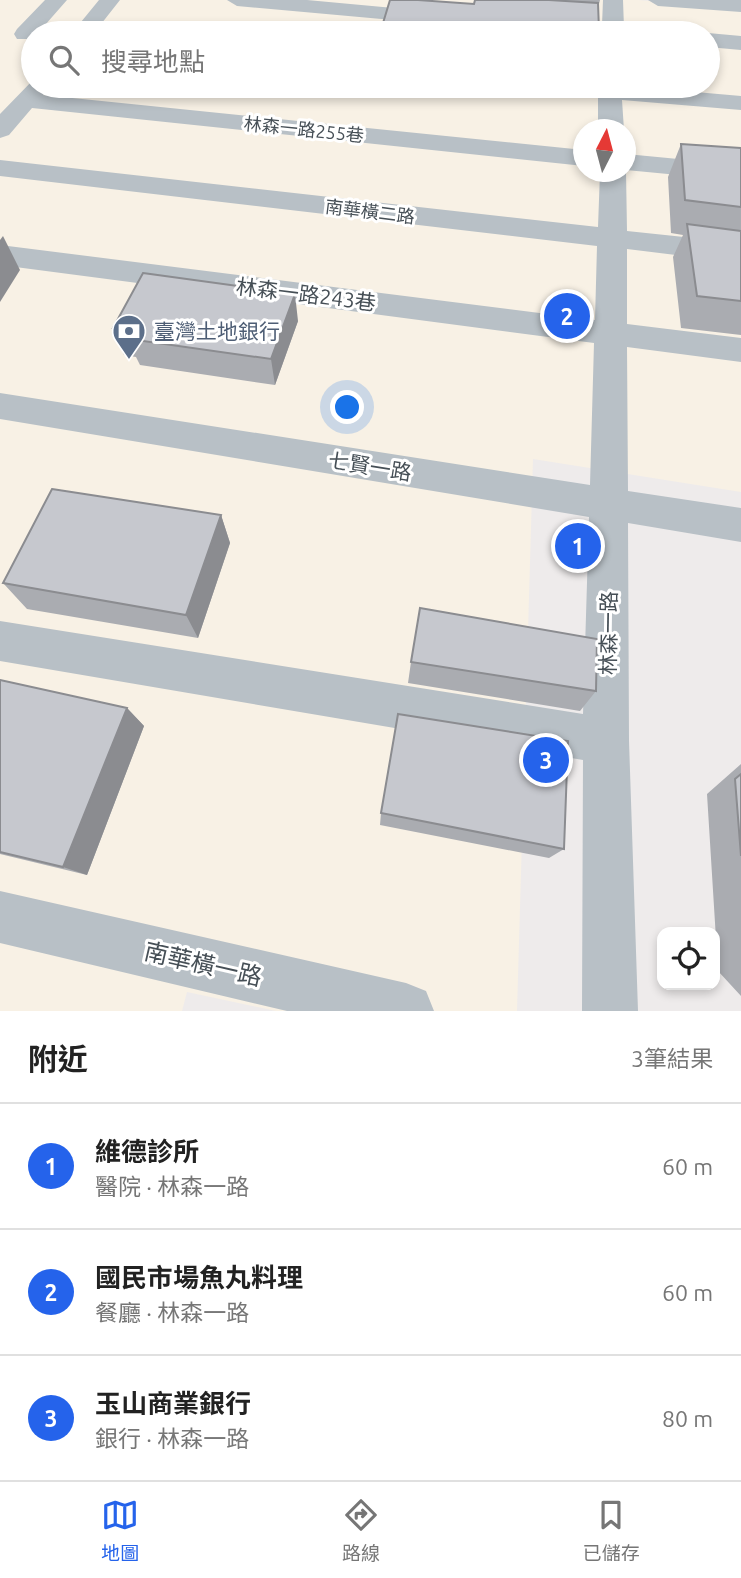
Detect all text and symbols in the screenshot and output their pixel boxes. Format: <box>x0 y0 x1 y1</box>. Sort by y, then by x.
search box <box>21 21 720 98</box>
icon: search <box>45 41 83 79</box>
text: 搜尋地點 <box>101 47 205 76</box>
street label: 林森一路255巷 <box>243 113 365 145</box>
north arrow <box>573 119 636 182</box>
street label: 南華橫二路 <box>324 196 416 226</box>
street label: 林森一路243巷 <box>235 274 377 314</box>
pin: 2 <box>544 290 590 342</box>
bank icon: 臺灣土地銀行 <box>110 312 148 361</box>
place label: 臺灣土地銀行 <box>154 319 280 343</box>
your location <box>330 390 364 424</box>
street label: 七賢一路 <box>327 448 413 484</box>
pin: 1 <box>555 520 601 572</box>
street label: 林森一路 <box>595 591 621 675</box>
pin: 3 <box>523 734 569 786</box>
map controls <box>657 927 720 990</box>
button: locate <box>657 927 720 990</box>
street label: 南華橫一路 <box>142 937 264 991</box>
text: 附近 <box>28 1042 88 1076</box>
text: 3筆結果 <box>631 1046 713 1071</box>
text: 維德診所 <box>95 1137 199 1166</box>
text: 1 <box>45 1154 57 1179</box>
text: 60 m <box>662 1154 713 1179</box>
text: 醫院 · 林森一路 <box>95 1174 249 1199</box>
text: 國民市場魚丸料理 <box>95 1263 303 1292</box>
text: 2 <box>45 1280 57 1305</box>
text: 60 m <box>662 1280 713 1305</box>
text: 餐廳 · 林森一路 <box>95 1300 249 1325</box>
text: 玉山商業銀行 <box>95 1389 251 1418</box>
text: 3 <box>45 1406 57 1431</box>
text: 80 m <box>662 1406 713 1431</box>
text: 銀行 · 林森一路 <box>95 1426 249 1451</box>
tab: 地圖 <box>101 1496 139 1565</box>
tab: 路線 <box>342 1496 380 1565</box>
tab: 已儲存 <box>583 1496 640 1565</box>

